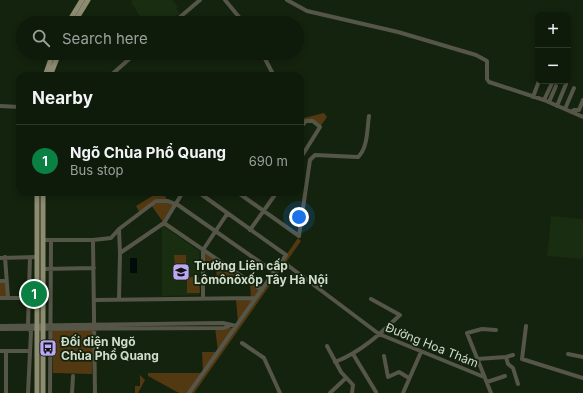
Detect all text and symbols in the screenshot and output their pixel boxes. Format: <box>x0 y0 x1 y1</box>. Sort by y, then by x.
map controls <box>535 12 571 84</box>
button: + <box>535 12 571 48</box>
search box <box>16 16 304 60</box>
icon: search <box>30 27 52 49</box>
text: Search here <box>62 29 148 48</box>
button: − <box>535 48 571 84</box>
text: Nearby <box>32 88 93 108</box>
text: Ngõ Chùa Phổ Quang <box>70 143 226 162</box>
text: 1 <box>42 153 48 169</box>
text: 690 m <box>249 153 288 169</box>
text: Bus stop <box>70 162 123 178</box>
your location <box>289 207 309 227</box>
place label: Trường Liên cấp Lômônôxốp Tây Hà Nội <box>194 258 328 287</box>
school or university icon: Trường Liên cấp Lômônôxốp Tây Hà Nội <box>171 262 191 282</box>
pin: 1 <box>21 279 47 309</box>
street label: Đường Hoa Thám <box>383 319 481 371</box>
place label: Đối diện Ngõ Chùa Phổ Quang <box>61 334 159 363</box>
bus stop icon: Đối diện Ngõ Chùa Phổ Quang <box>38 338 58 358</box>

